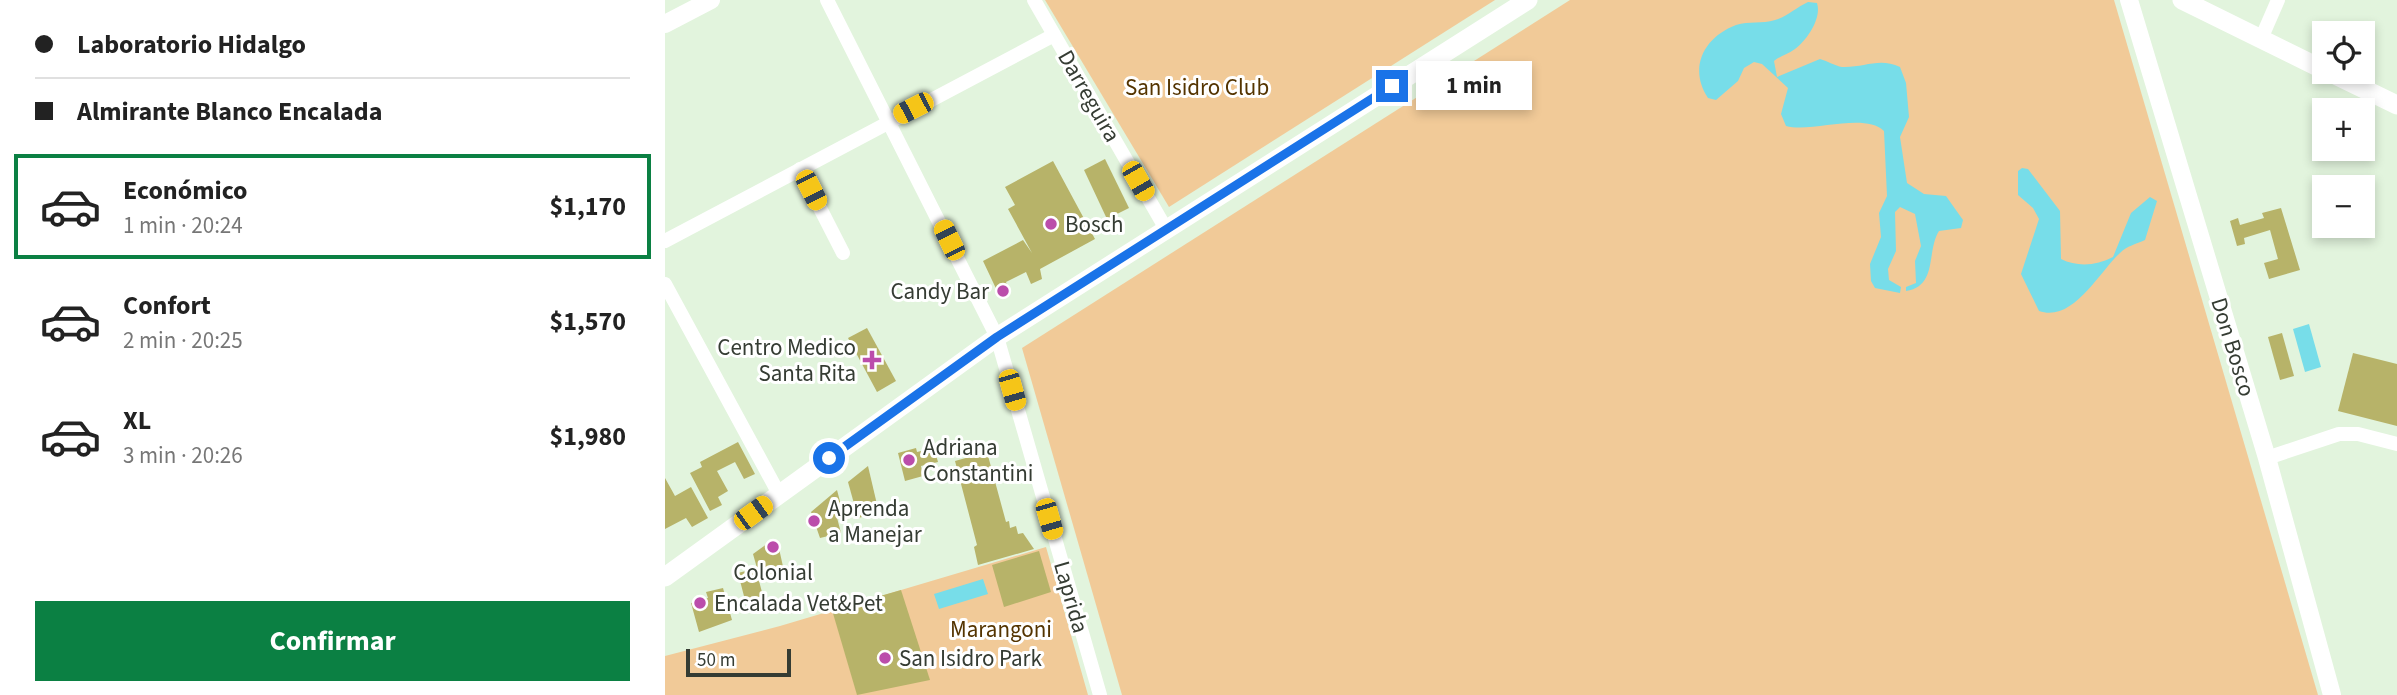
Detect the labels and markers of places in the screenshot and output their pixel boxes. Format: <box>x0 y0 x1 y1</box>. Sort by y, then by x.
place label: Bosch <box>1065 208 1124 241</box>
marker: Bosch <box>1043 216 1059 232</box>
place label: Candy Bar <box>890 275 990 308</box>
marker: Candy Bar <box>995 283 1011 299</box>
place label: Centro Medico Santa Rita <box>717 331 856 390</box>
marker: Centro Medico Santa Rita <box>862 350 882 370</box>
place label: Adriana Constantini <box>923 431 1034 490</box>
marker: Adriana Constantini <box>901 452 917 468</box>
place label: Aprenda a Manejar <box>828 492 923 551</box>
marker: Aprenda a Manejar <box>806 513 822 529</box>
marker: Colonial <box>765 539 781 555</box>
place label: Colonial <box>733 556 813 589</box>
place label: Encalada Vet&Pet <box>714 587 883 620</box>
marker: Encalada Vet&Pet <box>692 595 708 611</box>
place label: San Isidro Park <box>899 642 1043 675</box>
marker: San Isidro Park <box>877 650 893 666</box>

